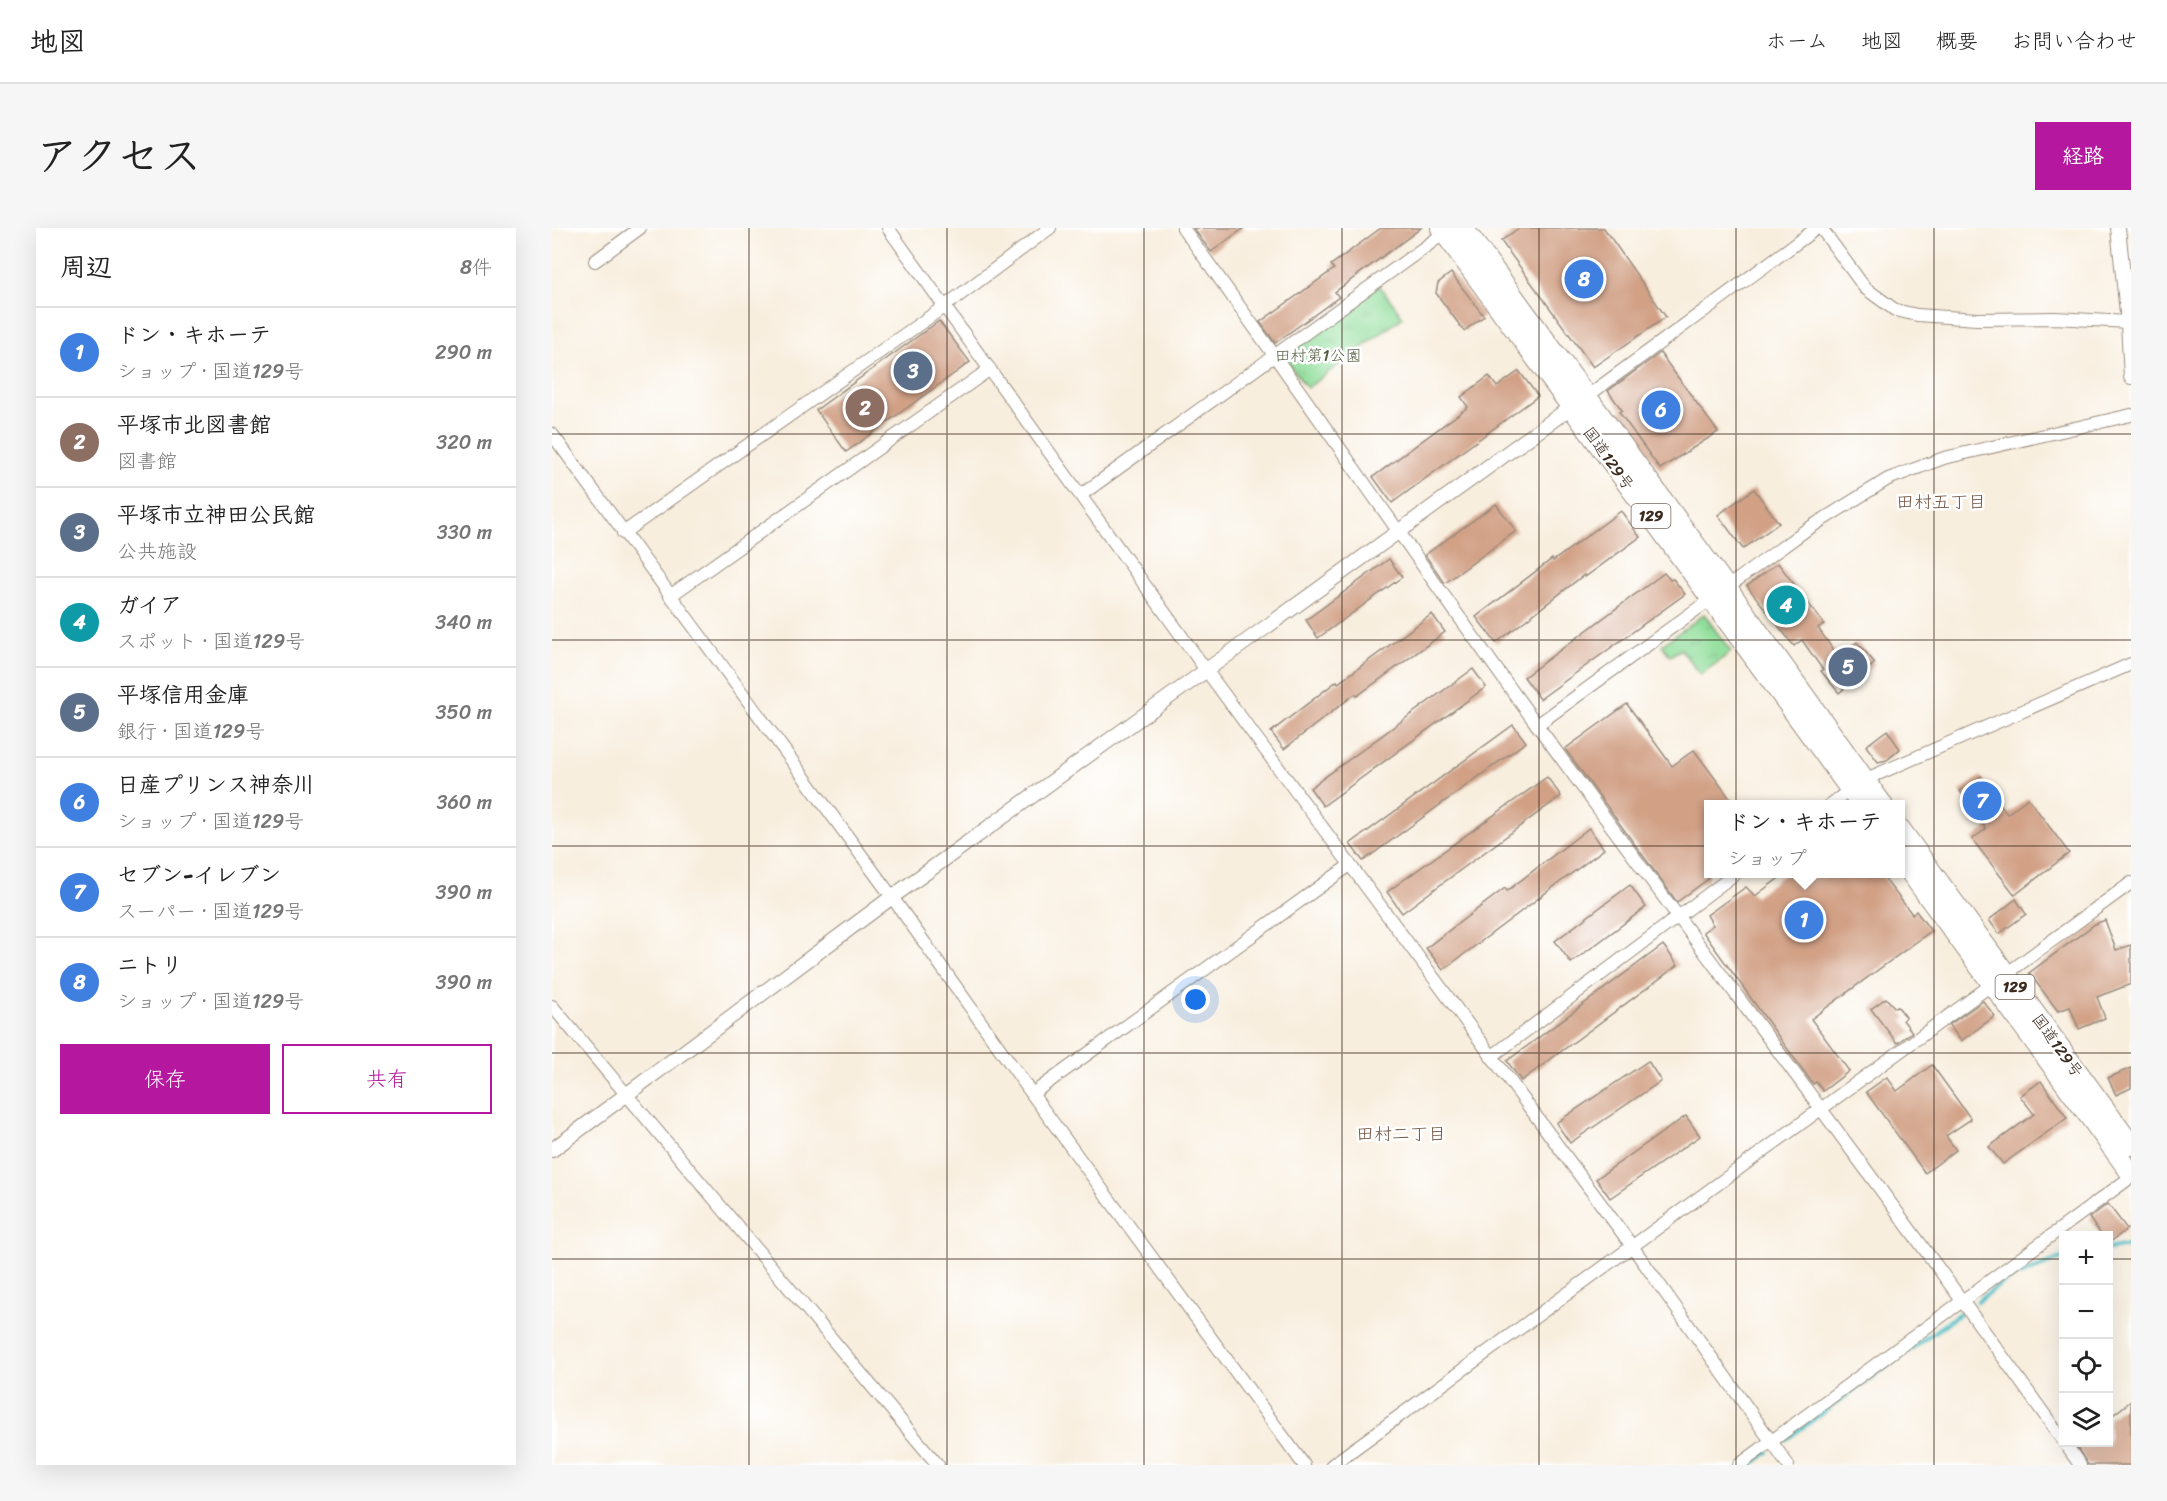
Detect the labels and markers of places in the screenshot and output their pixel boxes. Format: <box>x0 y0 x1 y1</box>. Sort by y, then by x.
pin: 8 <box>1564 256 1604 302</box>
pin: 3 <box>894 348 932 394</box>
pin: 2 <box>846 386 884 430</box>
pin: 6 <box>1642 388 1680 432</box>
pin: 4 <box>1766 582 1806 628</box>
pin: 5 <box>1828 644 1868 690</box>
pin: 7 <box>1962 778 2002 824</box>
pin: 1 <box>1784 898 1824 942</box>

